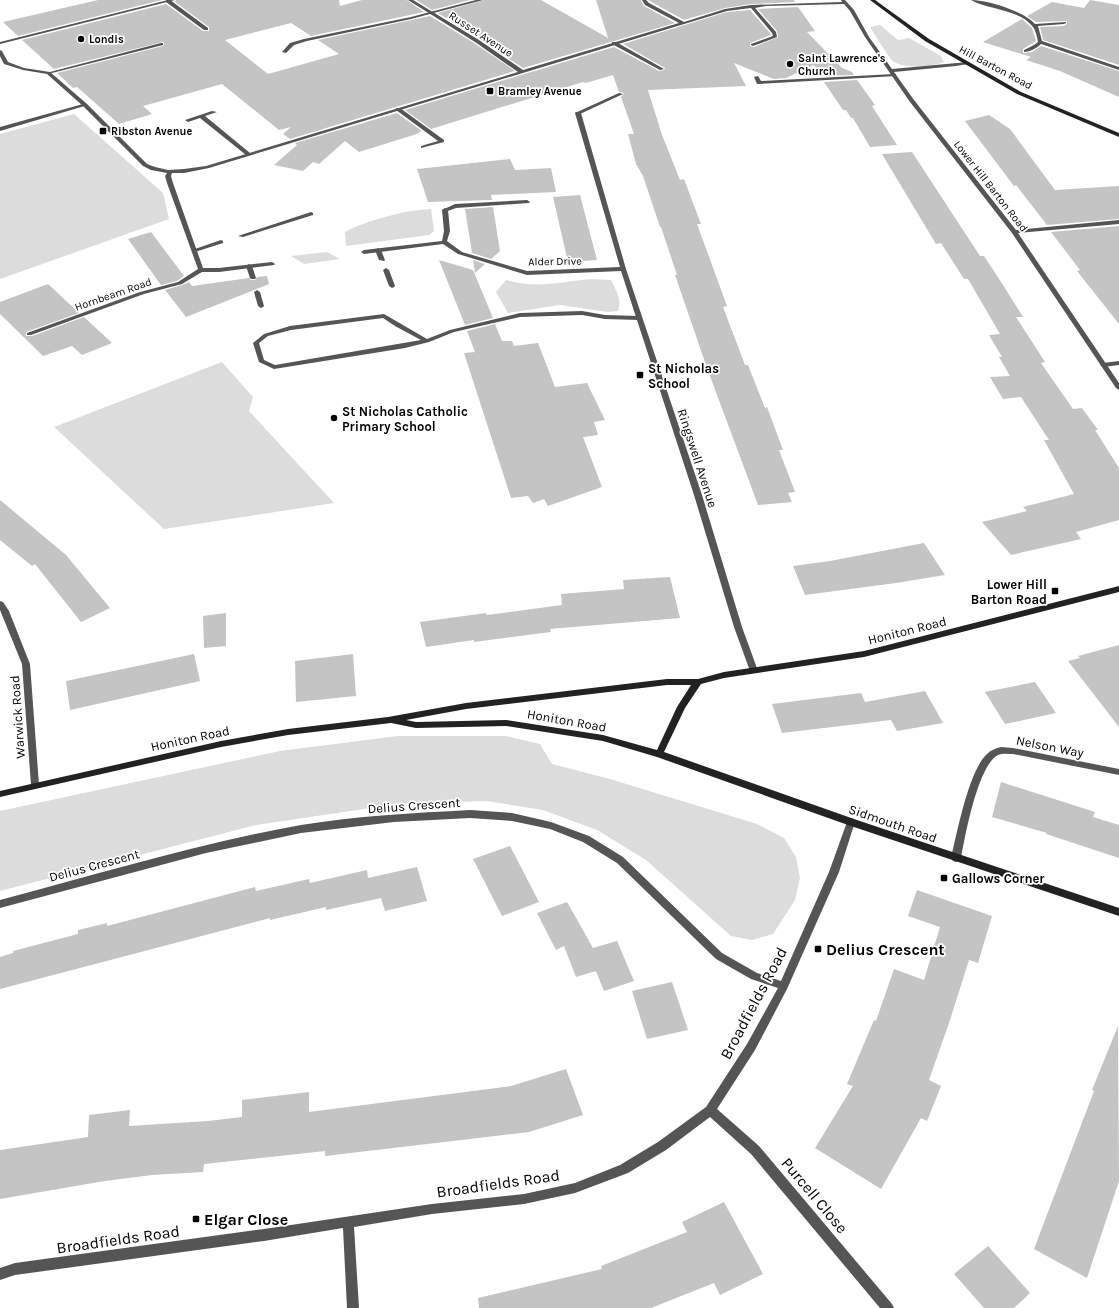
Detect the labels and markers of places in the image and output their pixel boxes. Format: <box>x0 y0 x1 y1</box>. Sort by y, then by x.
place label: Londis <box>89 33 124 46</box>
marker: Londis <box>76 34 86 44</box>
place label: Saint Lawrence's Church <box>798 52 886 78</box>
marker: Saint Lawrence's Church <box>785 59 795 69</box>
place label: Bramley Avenue <box>498 85 582 98</box>
marker: Bramley Avenue <box>485 86 495 96</box>
place label: Ribston Avenue <box>111 125 192 138</box>
marker: Ribston Avenue <box>98 126 108 136</box>
place label: St Nicholas School <box>648 361 719 391</box>
marker: St Nicholas School <box>635 370 645 380</box>
place label: St Nicholas Catholic Primary School <box>342 404 468 434</box>
marker: St Nicholas Catholic Primary School <box>329 413 339 423</box>
place label: Lower Hill Barton Road <box>971 577 1047 607</box>
marker: Lower Hill Barton Road <box>1050 586 1060 596</box>
place label: Gallows Corner <box>952 871 1045 886</box>
marker: Gallows Corner <box>939 873 949 883</box>
place label: Delius Crescent <box>826 940 945 959</box>
marker: Delius Crescent <box>813 944 823 954</box>
place label: Elgar Close <box>204 1210 288 1229</box>
marker: Elgar Close <box>191 1214 201 1224</box>

